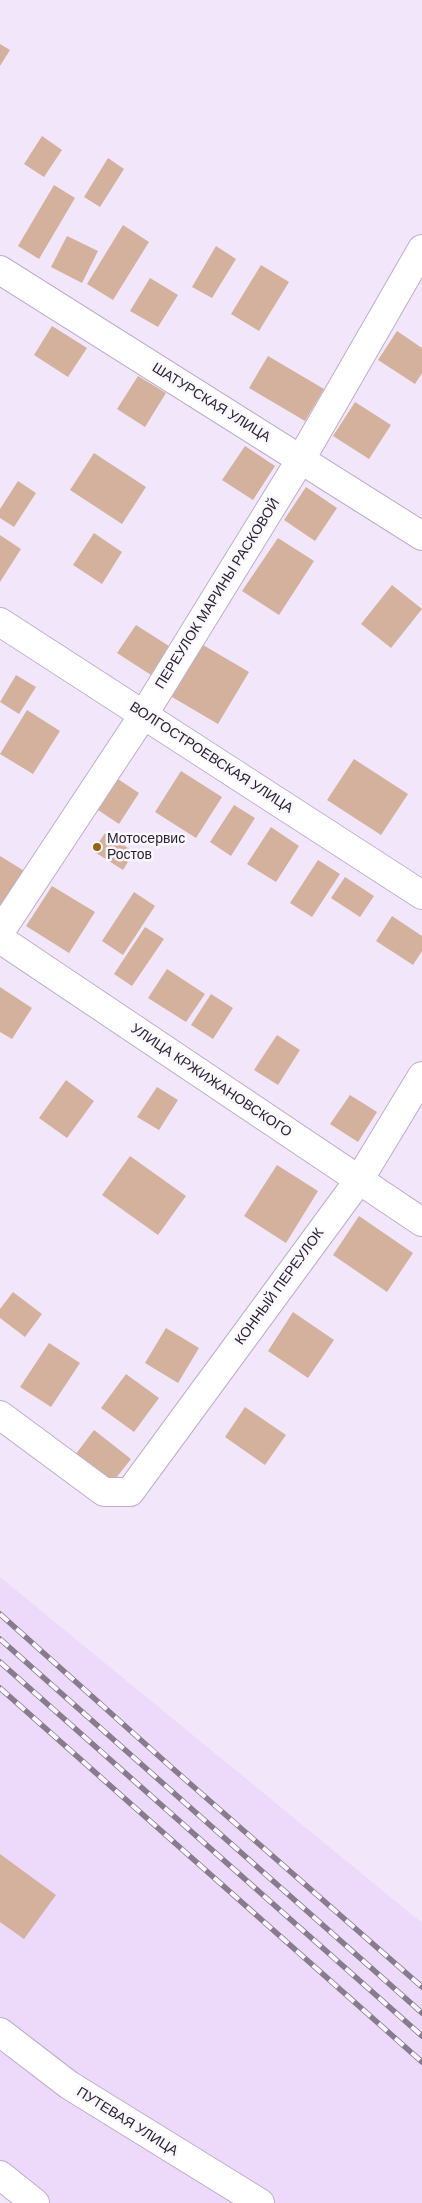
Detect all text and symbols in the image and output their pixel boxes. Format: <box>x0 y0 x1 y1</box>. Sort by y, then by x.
street label: ШАТУРСКАЯ УЛИЦА <box>149 360 273 446</box>
street label: ПЕРЕУЛОК МАРИНЫ РАСКОВОЙ <box>152 496 284 692</box>
street label: ВОЛГОСТРОЕВСКАЯ УЛИЦА <box>126 699 296 817</box>
place label: Мотосервис Ростов <box>107 831 185 864</box>
marker: Мотосервис Ростов <box>91 841 103 853</box>
street label: УЛИЦА КРЖИЖАНОВСКОГО <box>127 1021 295 1141</box>
street label: КОННЫЙ ПЕРЕУЛОК <box>232 1225 328 1349</box>
street label: ПУТЕВАЯ УЛИЦА <box>73 2084 181 2160</box>

